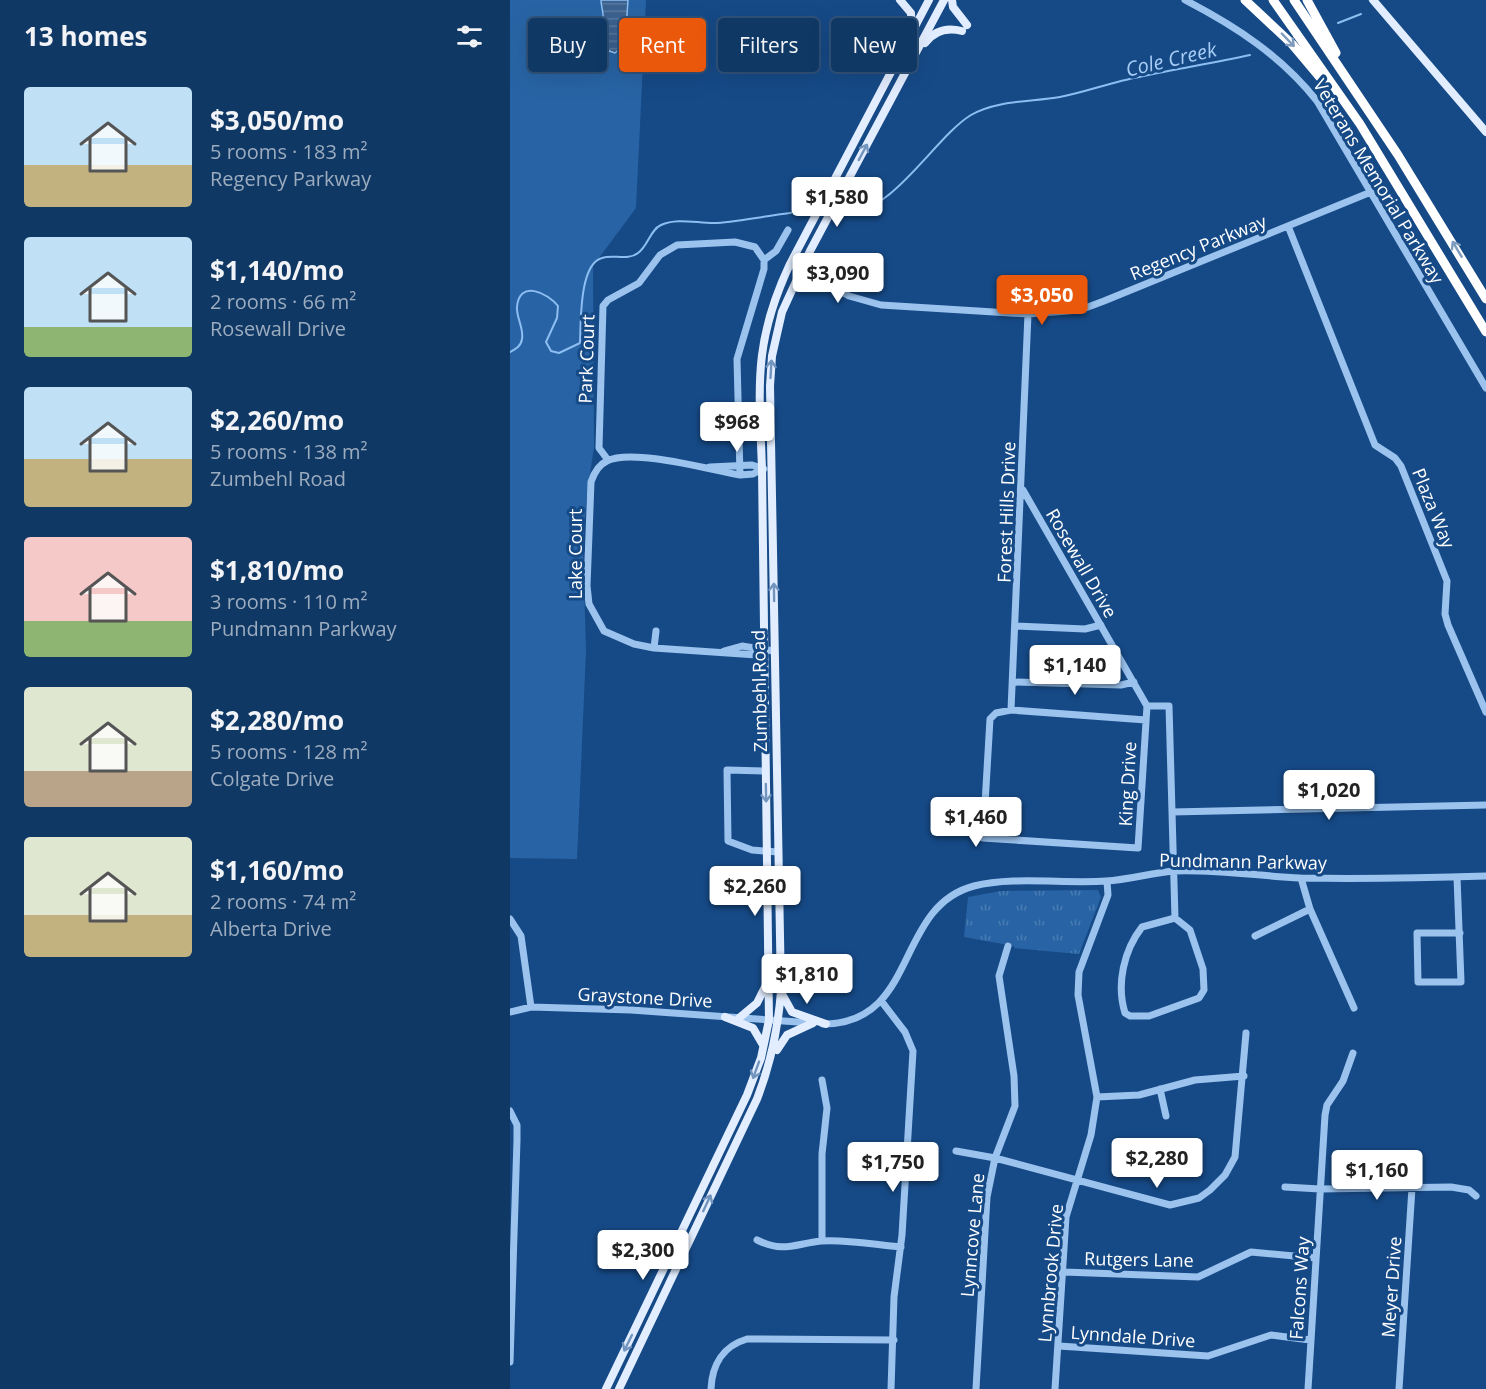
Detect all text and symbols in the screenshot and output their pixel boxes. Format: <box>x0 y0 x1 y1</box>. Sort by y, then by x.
text: 13 homes <box>24 18 148 54</box>
chip: Buy <box>528 18 607 72</box>
chip: Rent <box>619 18 706 72</box>
chip: Filters <box>718 18 819 72</box>
chip: New <box>831 18 917 72</box>
icon: filters <box>453 20 486 53</box>
one-way arrow <box>1280 33 1295 48</box>
water label: Cole Creek <box>1123 35 1220 83</box>
street label: Veterans Memorial Parkway <box>1308 74 1450 289</box>
text: $3,050/mo <box>210 102 344 138</box>
icon: home <box>72 111 144 183</box>
text: 5 rooms · 183 m² <box>210 138 368 165</box>
one-way arrow <box>858 144 869 162</box>
text: Regency Parkway <box>210 165 371 192</box>
pin: $1,580 <box>788 177 886 228</box>
text: $1,580 <box>806 183 868 210</box>
street label: Regency Parkway <box>1126 208 1271 285</box>
one-way arrow <box>1450 241 1462 258</box>
text: $1,140/mo <box>210 252 344 288</box>
pin: $3,090 <box>789 253 887 304</box>
text: $3,090 <box>807 259 869 286</box>
icon: home <box>72 261 144 333</box>
pin: $3,050 <box>993 275 1091 326</box>
text: $3,050 <box>1011 281 1073 308</box>
text: 2 rooms · 66 m² <box>210 288 356 315</box>
street label: Park Court <box>572 314 600 404</box>
text: Rosewall Drive <box>210 315 346 342</box>
one-way arrow <box>766 359 777 379</box>
text: $2,260/mo <box>210 402 344 438</box>
pin: $968 <box>701 402 773 453</box>
text: $968 <box>714 408 760 435</box>
icon: home <box>72 411 144 483</box>
text: 5 rooms · 138 m² <box>210 438 368 465</box>
street label: Forest Hills Drive <box>992 441 1020 583</box>
street label: Plaza Way <box>1407 464 1461 552</box>
text: Zumbehl Road <box>210 465 346 492</box>
street label: Rosewall Drive <box>1041 504 1123 622</box>
street label: Lake Court <box>563 509 587 599</box>
text: $1,810/mo <box>210 552 344 588</box>
icon: home <box>72 561 144 633</box>
one-way arrow <box>768 583 779 603</box>
text: 3 rooms · 110 m² <box>210 588 368 615</box>
text: Pundmann Parkway <box>210 615 397 642</box>
street label: Zumbehl Road <box>746 630 772 752</box>
pin: $1,140 <box>1026 645 1124 696</box>
text: $1,140 <box>1044 651 1106 678</box>
text: $2,280/mo <box>210 702 344 738</box>
icon: home <box>72 711 144 783</box>
text: 5 rooms · 128 m² <box>210 738 368 765</box>
street label: King Drive <box>1113 741 1141 827</box>
text: Colgate Drive <box>210 765 334 792</box>
pin: $1,020 <box>1280 770 1378 821</box>
text: $1,020 <box>1298 776 1360 803</box>
one-way arrow <box>760 782 772 802</box>
pin: $1,460 <box>927 797 1025 848</box>
text: $1,460 <box>945 803 1007 830</box>
street label: Pundmann Parkway <box>1159 848 1328 874</box>
text: $1,160/mo <box>210 852 344 888</box>
icon: home <box>72 861 144 933</box>
pin: $2,260 <box>706 866 804 917</box>
text: $2,260 <box>724 872 786 899</box>
text: 2 rooms · 74 m² <box>210 888 356 915</box>
text: Alberta Drive <box>210 915 332 942</box>
pin: $1,810 <box>758 954 856 1005</box>
text: $1,810 <box>776 960 838 987</box>
street label: Graystone Drive <box>577 981 713 1013</box>
one-way arrow <box>750 1060 761 1079</box>
pin: $2,280 <box>1108 1138 1206 1189</box>
pin: $1,750 <box>844 1142 942 1193</box>
text: $2,280 <box>1126 1144 1188 1171</box>
text: $1,750 <box>862 1148 924 1175</box>
pin: $1,160 <box>1328 1150 1426 1201</box>
text: $1,160 <box>1346 1156 1408 1183</box>
street label: Lynncove Lane <box>955 1172 989 1298</box>
one-way arrow <box>702 1195 714 1213</box>
street label: Lynnbrook Drive <box>1032 1203 1068 1343</box>
pin: $2,300 <box>594 1230 692 1281</box>
street label: Falcons Way <box>1283 1235 1315 1340</box>
text: $2,300 <box>612 1236 674 1263</box>
street label: Meyer Drive <box>1375 1236 1407 1338</box>
street label: Rutgers Lane <box>1084 1246 1194 1272</box>
street label: Lynndale Drive <box>1070 1320 1196 1352</box>
one-way arrow <box>621 1334 633 1352</box>

